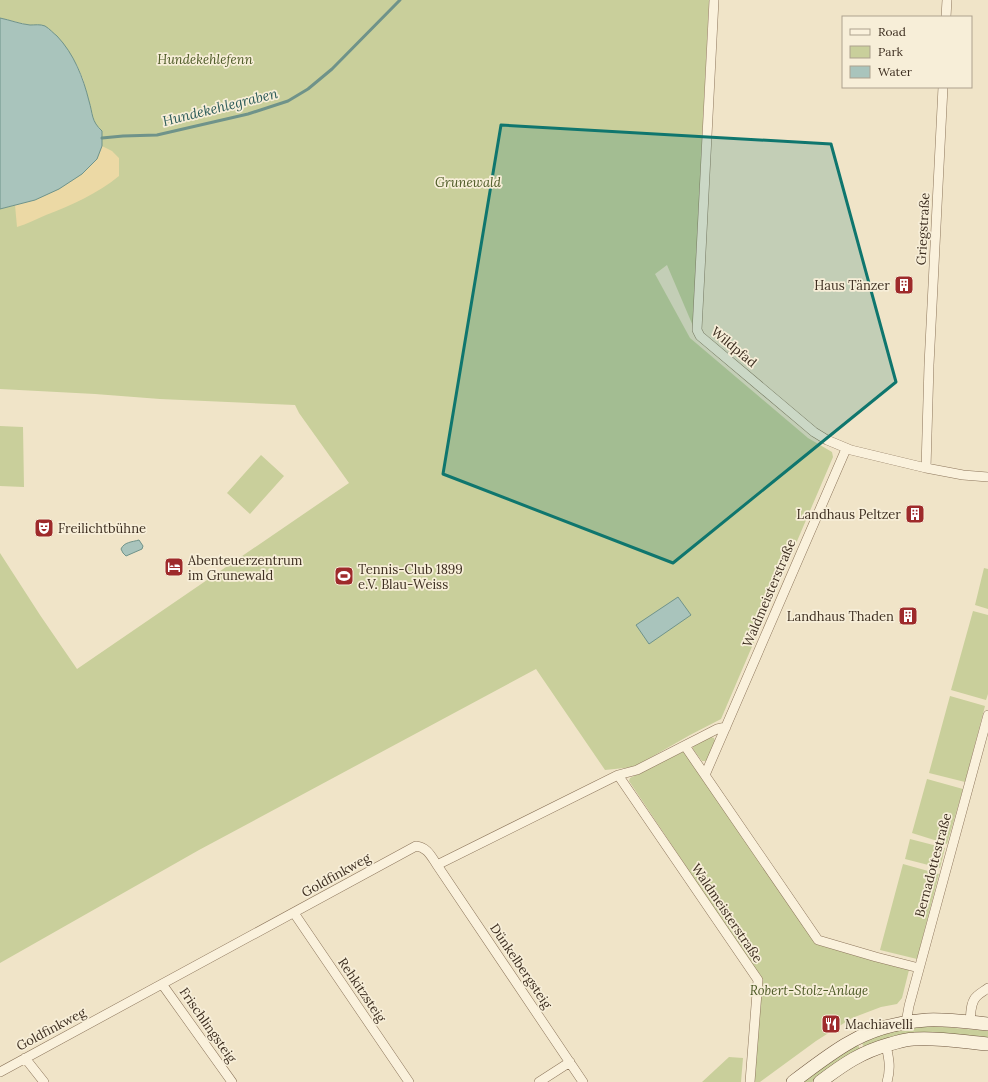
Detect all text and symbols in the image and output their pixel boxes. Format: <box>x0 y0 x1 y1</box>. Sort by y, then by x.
legend <box>842 16 972 88</box>
text: Road <box>878 24 906 39</box>
text: Park <box>878 44 904 59</box>
park label: Hundekehlefenn <box>157 51 253 68</box>
text: Water <box>878 64 913 79</box>
water label: Hundekehlegraben <box>161 84 280 130</box>
park label: Grunewald <box>435 174 502 191</box>
street label: Griegstraße <box>913 192 933 266</box>
building icon: Haus Tänzer <box>893 274 915 296</box>
place label: Haus Tänzer <box>814 277 890 294</box>
street label: Wildpfad <box>708 323 760 371</box>
building icon: Landhaus Peltzer <box>904 503 926 525</box>
place label: Landhaus Peltzer <box>797 506 901 523</box>
theatre icon: Freilichtbühne <box>33 517 55 539</box>
place label: Freilichtbühne <box>58 520 146 537</box>
street label: Waldmeisterstraße <box>739 536 799 650</box>
place label: Abenteuerzentrum im Grunewald <box>187 552 303 584</box>
hotel icon: Abenteuerzentrum im Grunewald <box>163 556 185 578</box>
place label: Tennis-Club 1899 e.V. Blau-Weiss <box>358 561 463 593</box>
sports icon: Tennis-Club 1899 e.V. Blau-Weiss <box>333 565 355 587</box>
building icon: Landhaus Thaden <box>897 605 919 627</box>
place label: Landhaus Thaden <box>787 608 894 625</box>
street label: Bernadottestraße <box>911 811 955 919</box>
street label: Goldfinkweg <box>299 849 374 901</box>
street label: Waldmeisterstraße <box>688 860 766 966</box>
street label: Dünkelbergsteig <box>486 920 556 1013</box>
street label: Rehkitzsteig <box>334 954 390 1026</box>
park label: Robert-Stolz-Anlage <box>750 982 868 999</box>
street label: Frischlingsteig <box>176 984 241 1067</box>
street label: Goldfinkweg <box>13 1003 89 1054</box>
restaurant icon: Machiavelli <box>820 1013 842 1035</box>
place label: Machiavelli <box>845 1016 913 1033</box>

